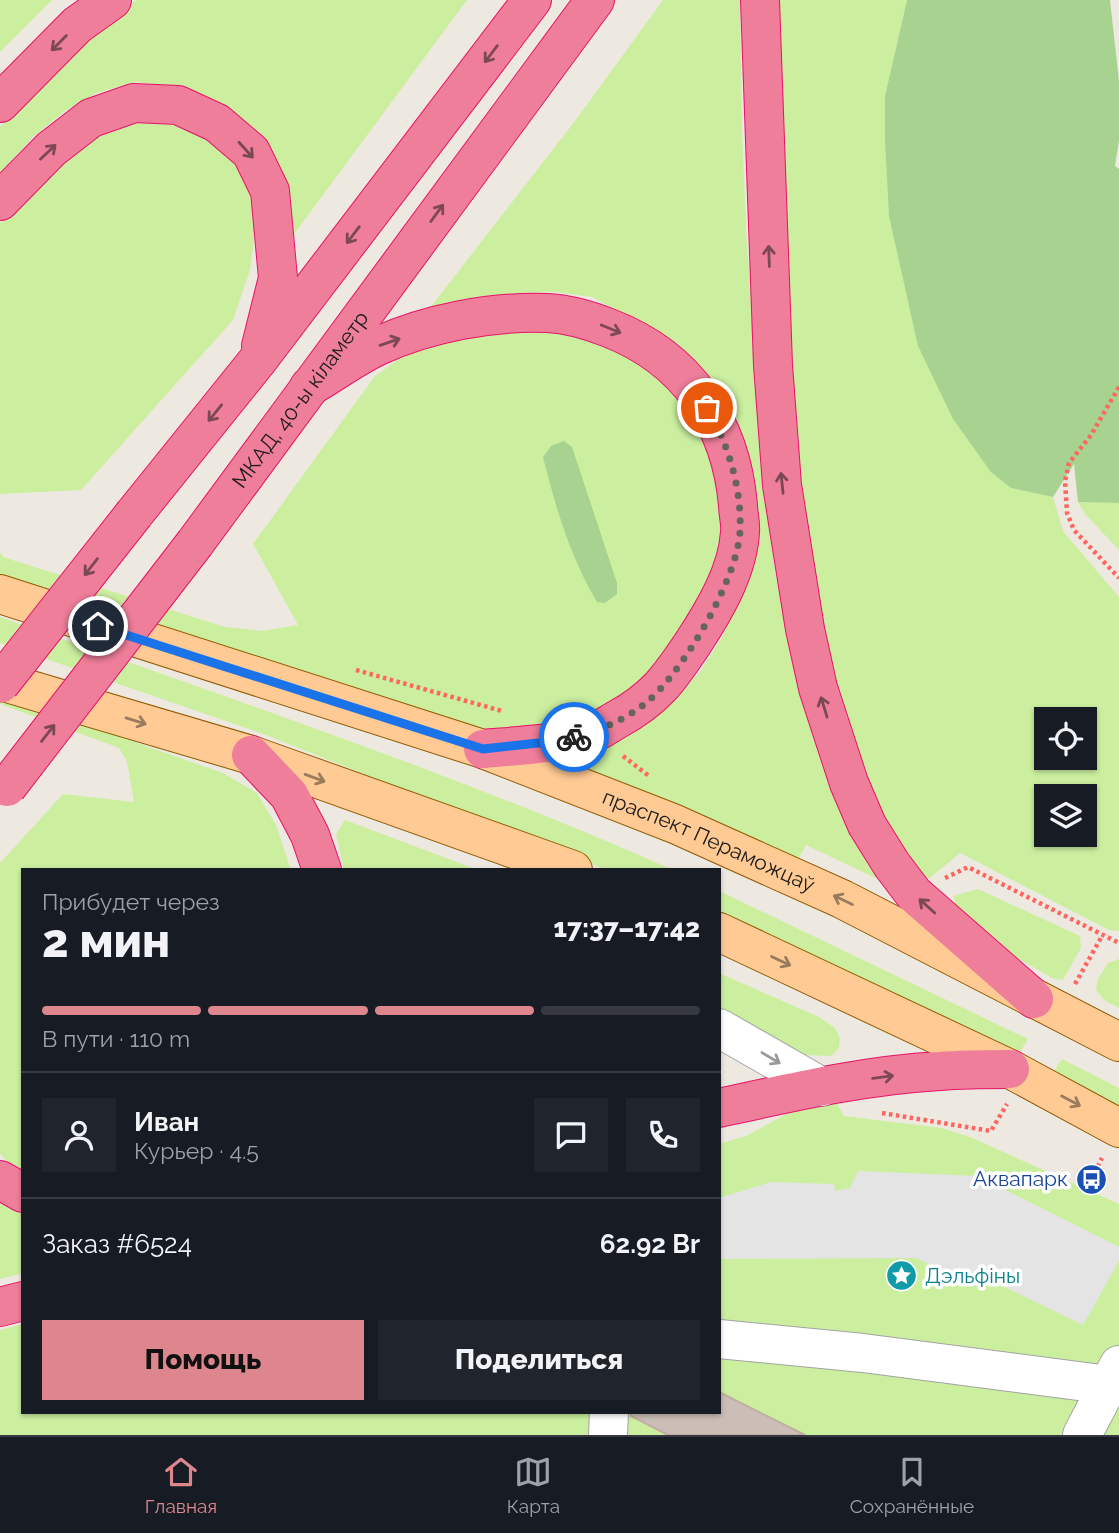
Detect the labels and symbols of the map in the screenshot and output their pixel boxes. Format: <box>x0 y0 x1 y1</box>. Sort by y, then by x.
one-way arrow <box>51 34 68 51</box>
one-way arrow <box>484 45 499 64</box>
one-way arrow <box>237 141 254 158</box>
one-way arrow <box>39 144 56 161</box>
one-way arrow <box>429 205 444 223</box>
one-way arrow <box>346 226 361 244</box>
one-way arrow <box>762 245 775 268</box>
street label: МКАД, 40-ы кіламетр <box>227 306 374 493</box>
one-way arrow <box>600 323 622 336</box>
one-way arrow <box>379 335 401 347</box>
pin <box>677 378 737 438</box>
one-way arrow <box>207 404 223 422</box>
one-way arrow <box>776 472 789 495</box>
one-way arrow <box>84 558 99 576</box>
pin <box>68 596 128 656</box>
one-way arrow <box>816 696 829 718</box>
courier <box>539 702 609 772</box>
one-way arrow <box>125 716 147 729</box>
one-way arrow <box>41 724 56 743</box>
one-way arrow <box>304 773 326 785</box>
street label: праспект Пераможцаў <box>599 784 819 897</box>
one-way arrow <box>833 893 854 907</box>
one-way arrow <box>918 898 936 914</box>
one-way arrow <box>770 955 791 968</box>
one-way arrow <box>760 1051 780 1065</box>
one-way arrow <box>871 1071 893 1084</box>
one-way arrow <box>1060 1095 1081 1109</box>
bus stop icon: Аквапарк <box>1074 1162 1108 1196</box>
place label: Аквапарк <box>973 1166 1068 1191</box>
place icon: Дэльфіны <box>885 1259 919 1293</box>
place label: Дэльфіны <box>925 1263 1020 1288</box>

